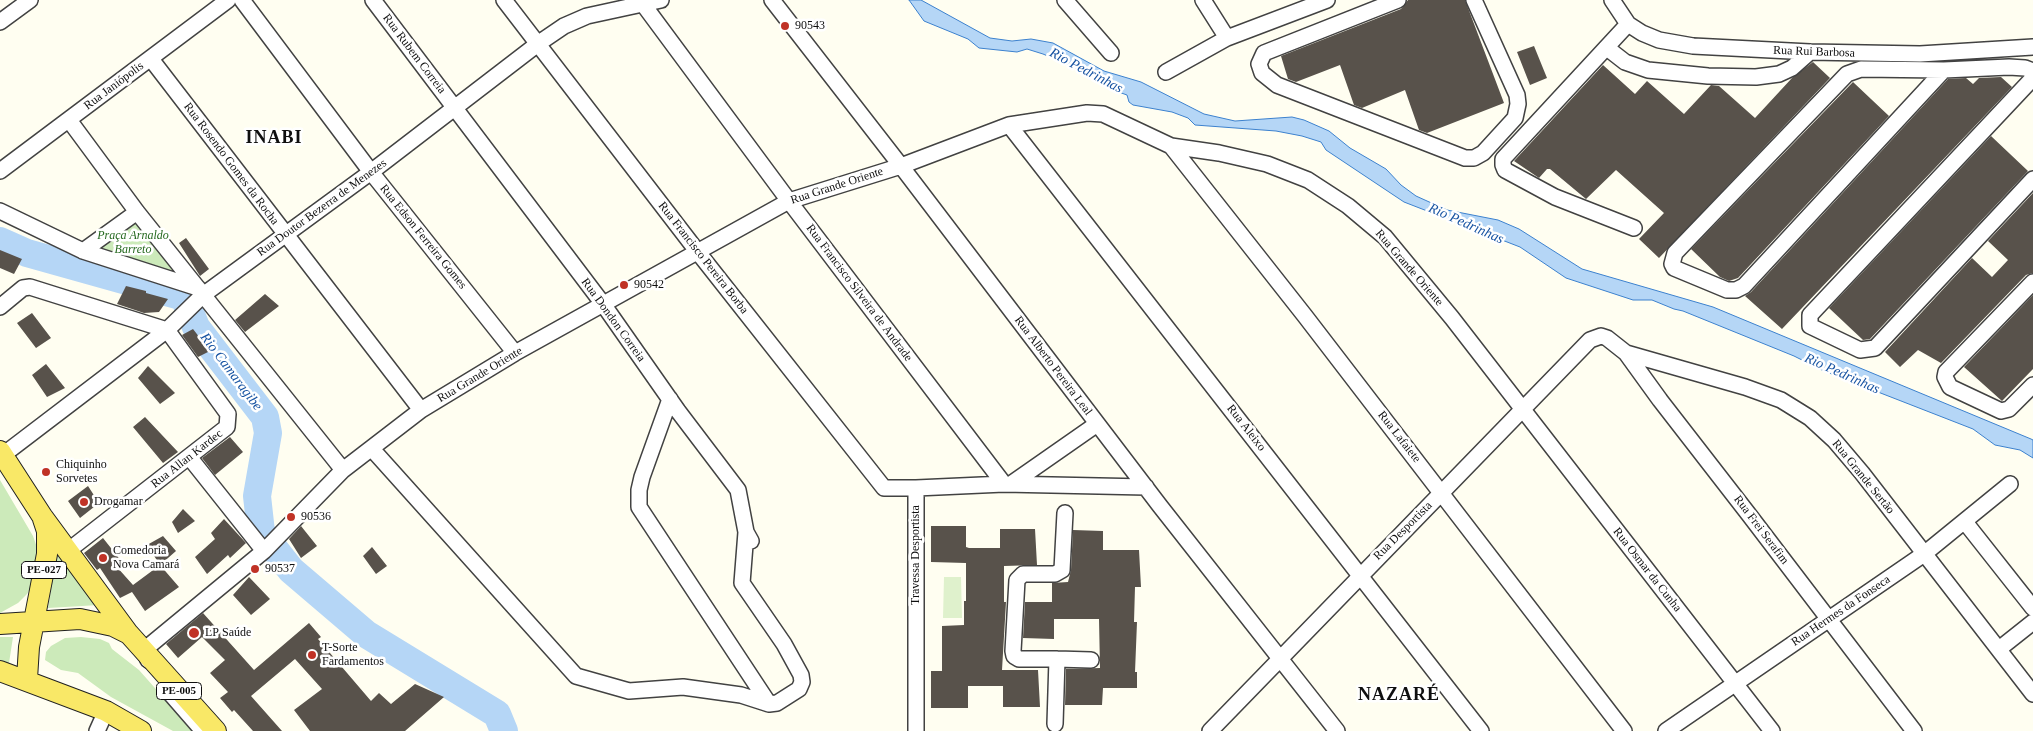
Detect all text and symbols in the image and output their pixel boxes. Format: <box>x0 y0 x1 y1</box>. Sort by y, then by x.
street label: Rua Rubem Correia <box>379 11 449 97</box>
place label: 90543 <box>795 19 825 33</box>
marker: 90543 <box>779 20 791 32</box>
street label: Rua Rui Barbosa <box>1773 43 1855 61</box>
water label: Rio Pedrinhas <box>1047 45 1125 97</box>
street label: Rua Janiópolis <box>81 59 147 113</box>
street label: Rua Rosendo Gomes da Rocha <box>180 100 282 228</box>
district label: INABI <box>245 127 303 149</box>
street label: Rua Doutor Bezerra de Menezes <box>254 156 390 260</box>
street label: Rua Grande Oriente <box>789 164 885 208</box>
street label: Rua Edson Ferreira Gomes <box>376 182 470 292</box>
street label: Rua Francisco Pereira Borba <box>655 199 751 317</box>
water label: Rio Pedrinhas <box>1426 200 1506 248</box>
street label: Rua Francisco Silveira de Andrade <box>803 222 915 364</box>
street label: Rua Grande Oriente <box>1372 227 1446 309</box>
park label: Praça Arnaldo Barreto <box>97 229 169 257</box>
street label: Rua Dondon Correia <box>578 275 648 365</box>
place label: 90542 <box>634 278 664 292</box>
marker: 90542 <box>618 279 630 291</box>
street label: Rua Alberto Pereira Leal <box>1011 314 1095 418</box>
water label: Rio Camaragibe <box>196 330 266 414</box>
street label: Rua Grande Oriente <box>435 344 525 406</box>
water label: Rio Pedrinhas <box>1802 350 1882 398</box>
street label: Rua Aleixo <box>1223 402 1269 454</box>
street label: Rua Lafaiete <box>1374 408 1424 466</box>
street label: Rua Allan Kardec <box>148 427 226 491</box>
street label: Rua Grande Sertão <box>1829 437 1897 517</box>
place label: Chiquinho Sorvetes <box>56 458 107 486</box>
marker: Chiquinho Sorvetes <box>40 466 52 478</box>
street label: Rua Frei Serafim <box>1730 493 1792 567</box>
place label: Drogamar <box>94 495 143 509</box>
marker: Drogamar <box>78 496 90 508</box>
street label: Rua Desportista <box>1371 499 1435 563</box>
street label: Travessa Desportista <box>909 505 923 605</box>
place label: 90536 <box>301 510 331 524</box>
marker: 90536 <box>285 511 297 523</box>
street label: Rua Osmar da Cunha <box>1610 525 1684 615</box>
place label: Comedoria Nova Camará <box>113 544 179 572</box>
marker: Comedoria Nova Camará <box>97 552 109 564</box>
road number: PE-027 <box>22 562 66 578</box>
place label: 90537 <box>265 562 295 576</box>
marker: 90537 <box>249 563 261 575</box>
street label: Rua Hermes da Fonseca <box>1789 573 1893 649</box>
marker: LP Saúde <box>187 626 201 640</box>
place label: LP Saúde <box>205 626 251 640</box>
place label: T-Sorte Fardamentos <box>322 641 384 669</box>
marker: T-Sorte Fardamentos <box>306 649 318 661</box>
road number: PE-005 <box>156 682 202 699</box>
district label: NAZARÉ <box>1357 684 1441 706</box>

